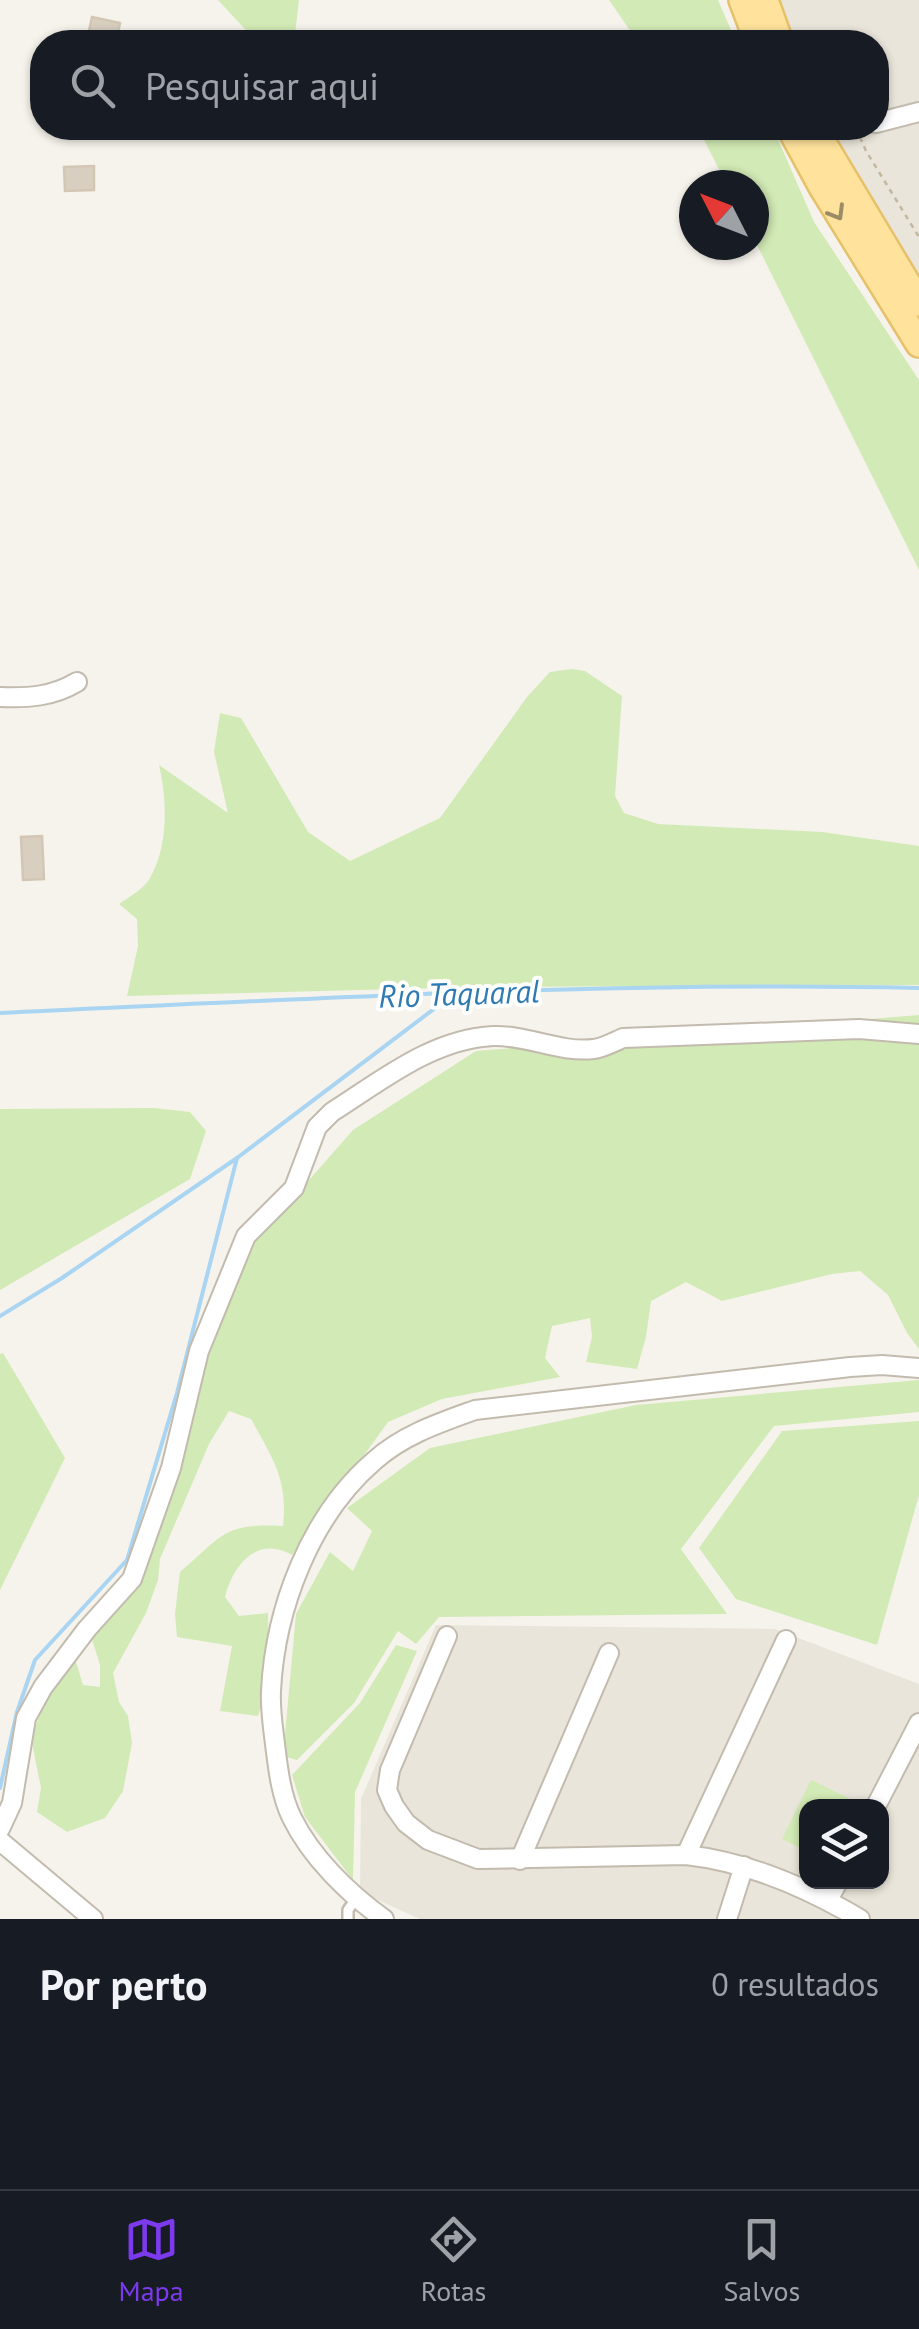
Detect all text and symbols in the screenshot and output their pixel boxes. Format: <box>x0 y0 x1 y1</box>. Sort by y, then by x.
search box <box>30 30 889 140</box>
icon: search <box>65 58 120 113</box>
text: Pesquisar aqui <box>145 61 379 110</box>
north arrow <box>679 170 769 260</box>
one-way arrow <box>825 202 844 220</box>
water label: Rio Taquaral <box>378 969 541 1017</box>
map controls <box>799 1799 889 1889</box>
button: layers <box>799 1799 889 1889</box>
text: Por perto <box>40 1957 207 2012</box>
text: 0 resultados <box>711 1963 879 2005</box>
tab: Mapa <box>119 2212 184 2309</box>
tab: Rotas <box>421 2212 486 2309</box>
tab: Salvos <box>723 2212 800 2309</box>

